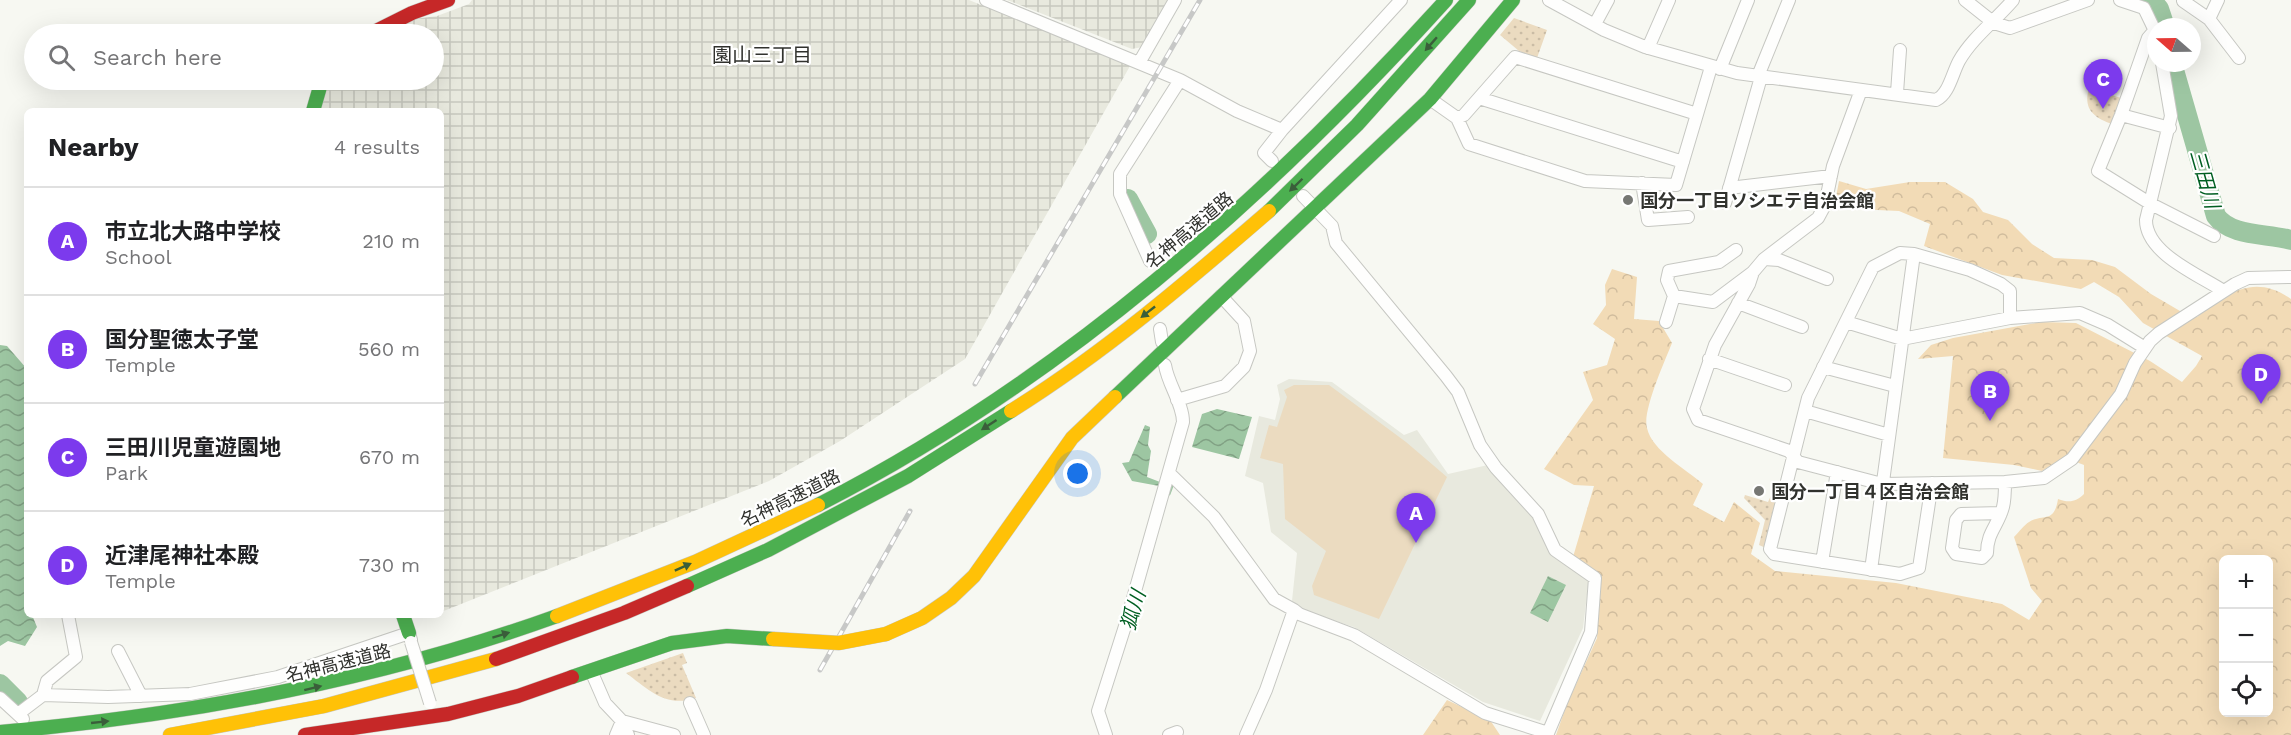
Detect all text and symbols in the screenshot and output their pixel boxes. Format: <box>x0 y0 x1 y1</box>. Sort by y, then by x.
north arrow <box>2147 18 2201 72</box>
search box <box>24 24 444 90</box>
one-way arrow <box>1425 36 1438 51</box>
icon: search <box>45 41 78 74</box>
district label: 園山三丁目 <box>712 43 812 67</box>
text: Search here <box>93 45 222 70</box>
pin: C <box>2084 60 2122 109</box>
text: Nearby <box>48 132 139 162</box>
text: 4 results <box>334 135 420 159</box>
water label: 三田川 <box>2185 147 2225 213</box>
one-way arrow <box>1290 178 1304 192</box>
street label: 名神高速道路 <box>1141 187 1237 273</box>
place label: 国分一丁目ソシエテ自治会館 <box>1640 190 1874 211</box>
marker: 国分一丁目ソシエテ自治会館 <box>1621 193 1635 207</box>
text: 市立北大路中学校 <box>105 219 281 244</box>
text: A <box>61 229 74 253</box>
text: 210 m <box>362 229 420 253</box>
text: School <box>105 245 172 269</box>
one-way arrow <box>1140 305 1156 318</box>
text: 国分聖徳太子堂 <box>105 327 259 352</box>
text: B <box>61 337 74 361</box>
text: 560 m <box>358 337 420 361</box>
text: Temple <box>105 353 176 377</box>
pin: D <box>2242 354 2280 404</box>
pin: B <box>1970 372 2010 421</box>
one-way arrow <box>981 419 998 430</box>
text: 三田川児童遊園地 <box>105 435 281 460</box>
text: C <box>61 445 74 469</box>
text: 670 m <box>359 445 420 469</box>
your location <box>1063 459 1092 488</box>
text: Park <box>105 461 148 485</box>
street label: 名神高速道路 <box>737 465 843 531</box>
place label: 国分一丁目４区自治会館 <box>1771 481 1969 502</box>
marker: 国分一丁目４区自治会館 <box>1752 484 1766 498</box>
pin: A <box>1396 494 1436 543</box>
text: 近津尾神社本殿 <box>105 543 259 568</box>
text: D <box>60 553 75 577</box>
text: 730 m <box>359 553 420 577</box>
map controls <box>2219 555 2273 717</box>
button: + <box>2219 555 2273 609</box>
one-way arrow <box>675 562 693 572</box>
text: Temple <box>105 569 176 593</box>
water label: 狐川 <box>1116 585 1151 633</box>
button: − <box>2219 609 2273 663</box>
one-way arrow <box>492 630 510 639</box>
street label: 名神高速道路 <box>283 640 393 686</box>
button: locate <box>2219 663 2273 717</box>
one-way arrow <box>304 682 322 692</box>
one-way arrow <box>91 717 110 727</box>

